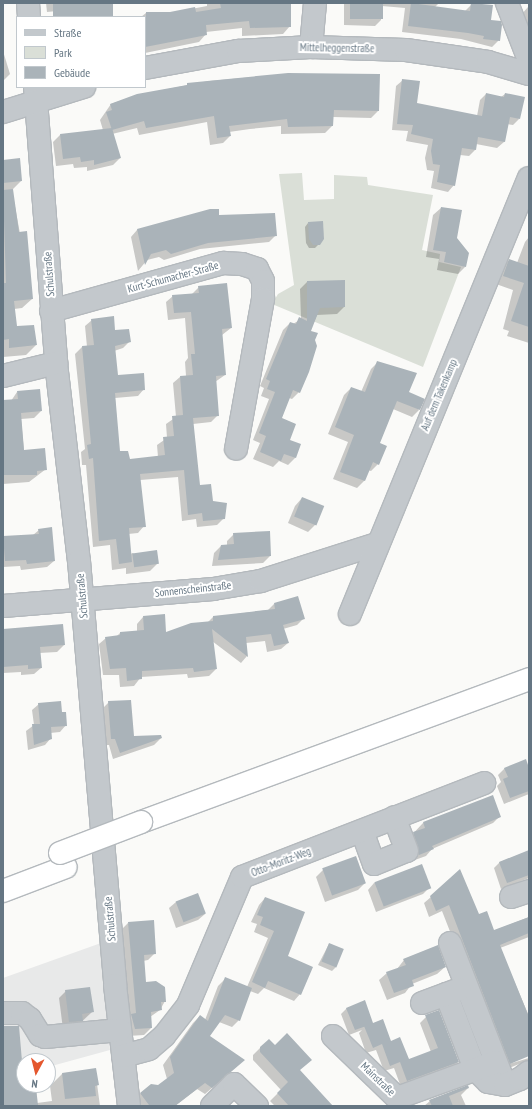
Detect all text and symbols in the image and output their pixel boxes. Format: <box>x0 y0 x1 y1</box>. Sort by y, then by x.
legend <box>16 16 146 88</box>
text: Straße <box>54 25 81 40</box>
street label: Mittelheggenstraße <box>300 41 374 55</box>
text: Park <box>54 45 72 60</box>
text: Gebäude <box>54 65 90 80</box>
street label: Schulstraße <box>41 251 57 297</box>
street label: Kurt-Schumacher-Straße <box>126 259 220 295</box>
street label: Auf dem Takenkamp <box>418 357 460 433</box>
street label: Schulstraße <box>73 573 91 619</box>
street label: Sonnenscheinstraße <box>154 578 232 600</box>
street label: Otto-Moritz-Weg <box>249 845 313 879</box>
street label: Schulstraße <box>101 896 119 942</box>
north arrow <box>16 1053 56 1093</box>
street label: Mainstraße <box>358 1059 398 1099</box>
text: N <box>31 1077 38 1091</box>

